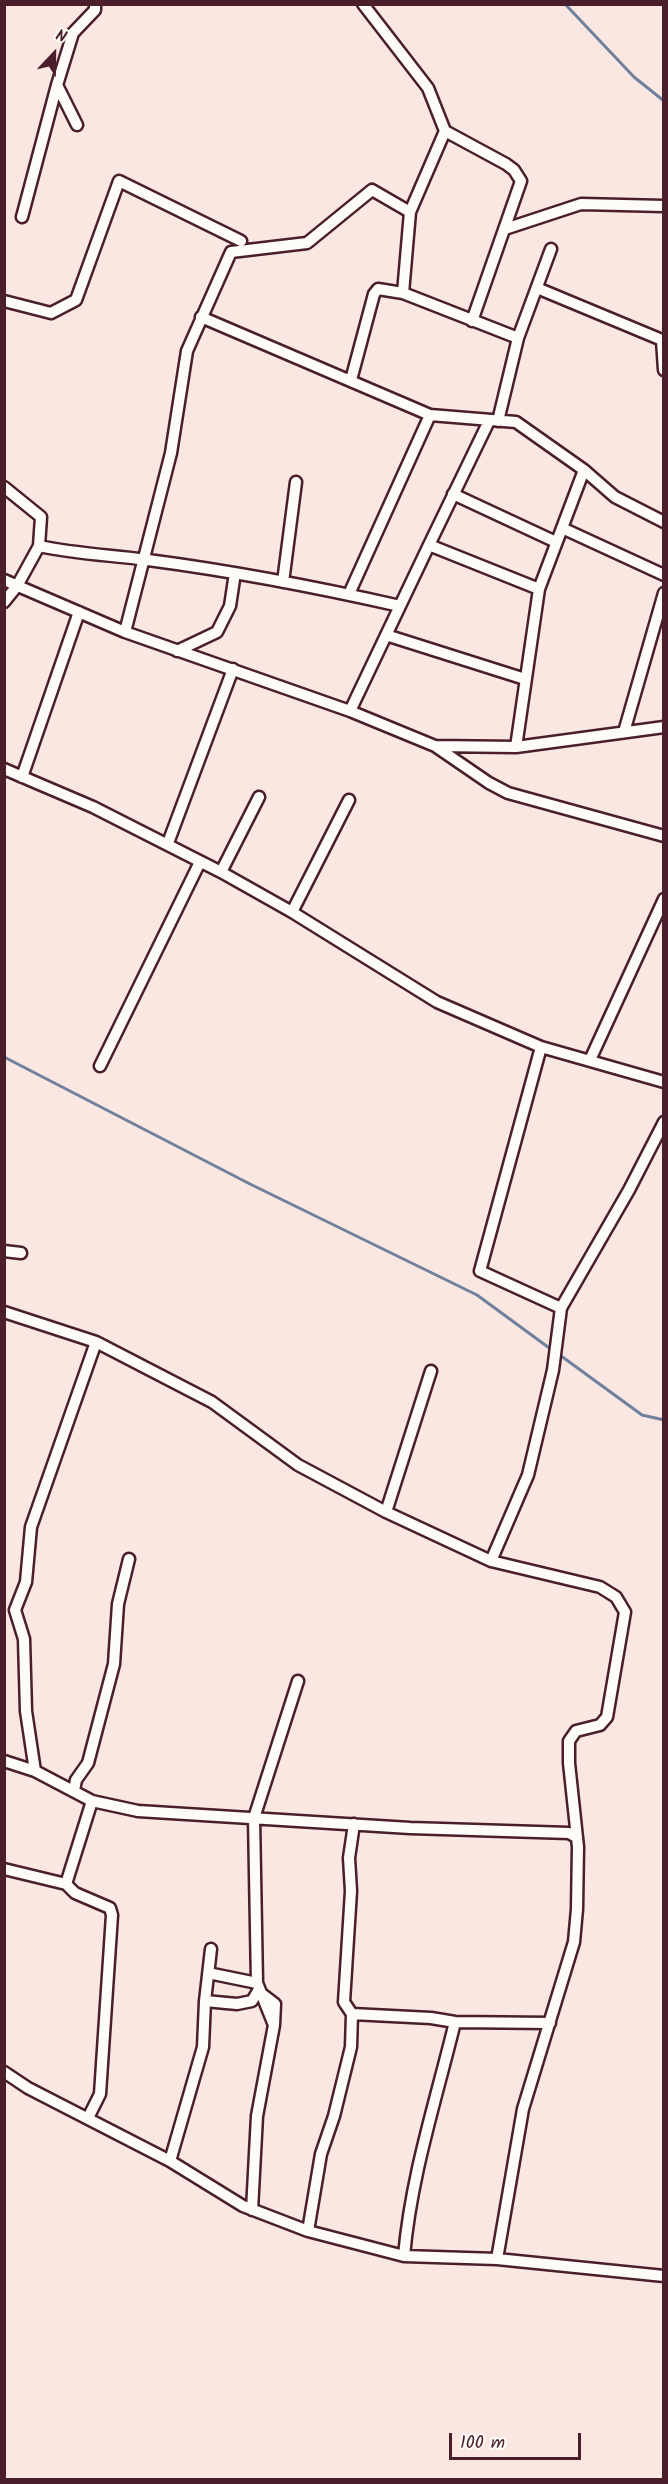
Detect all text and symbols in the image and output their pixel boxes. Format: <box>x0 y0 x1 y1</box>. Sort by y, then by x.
text: N <box>52 23 70 50</box>
north arrow <box>24 24 84 84</box>
scale bar <box>452 2421 584 2459</box>
text: 100 m <box>460 2429 505 2458</box>

